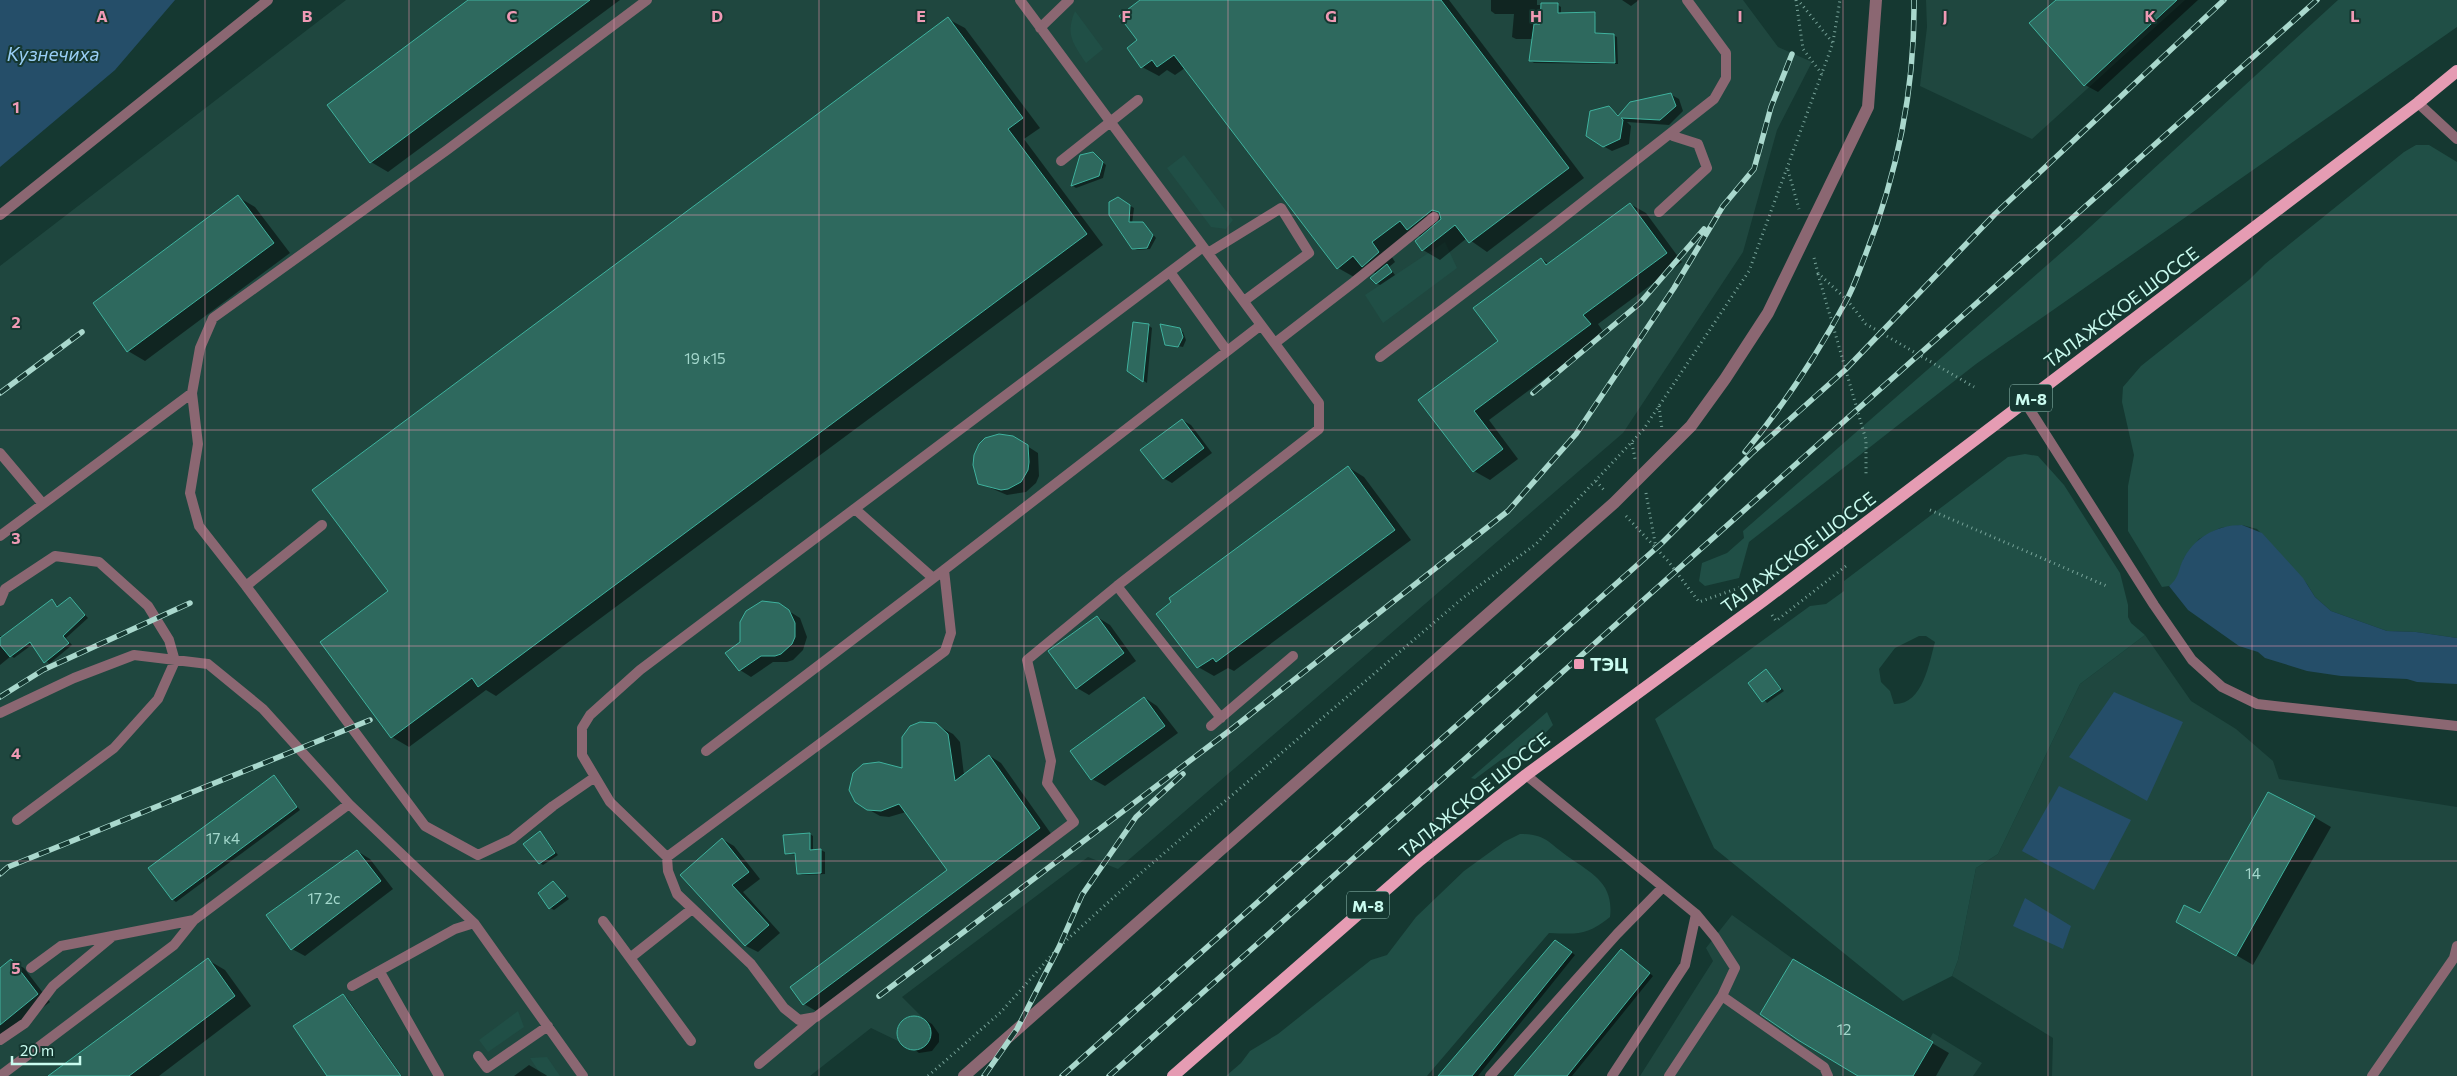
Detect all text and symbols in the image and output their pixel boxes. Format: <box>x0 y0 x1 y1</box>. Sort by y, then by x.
text: A <box>96 6 108 25</box>
text: B <box>302 6 313 25</box>
text: C <box>507 6 518 25</box>
text: D <box>711 6 723 25</box>
text: E <box>916 6 926 25</box>
text: F <box>1121 6 1131 25</box>
text: G <box>1325 6 1337 25</box>
text: H <box>1530 6 1542 25</box>
text: I <box>1737 6 1743 25</box>
text: J <box>1942 6 1948 25</box>
text: K <box>2144 6 2156 25</box>
text: L <box>2350 6 2360 25</box>
water label: Кузнечиха <box>7 42 99 65</box>
text: 1 <box>12 97 20 116</box>
street label: ТАЛАЖСКОЕ ШОССЕ <box>2039 242 2203 372</box>
text: 2 <box>11 312 21 331</box>
house number: 19 к15 <box>684 349 726 367</box>
road number: М-8 <box>2010 384 2052 412</box>
street label: ТАЛАЖСКОЕ ШОССЕ <box>1716 487 1880 617</box>
text: 3 <box>11 528 21 547</box>
place label: ТЭЦ <box>1590 653 1628 675</box>
marker: ТЭЦ <box>1572 657 1586 671</box>
street label: ТАЛАЖСКОЕ ШОССЕ <box>1394 727 1554 863</box>
text: 4 <box>11 743 21 762</box>
house number: 17 к4 <box>206 829 240 847</box>
house number: 14 <box>2245 864 2261 882</box>
house number: 17 2с <box>308 889 340 907</box>
road number: М-8 <box>1347 892 1389 918</box>
text: 5 <box>11 958 21 977</box>
house number: 12 <box>1837 1020 1851 1038</box>
scale bar <box>12 1034 80 1066</box>
text: 20 m <box>20 1041 54 1059</box>

